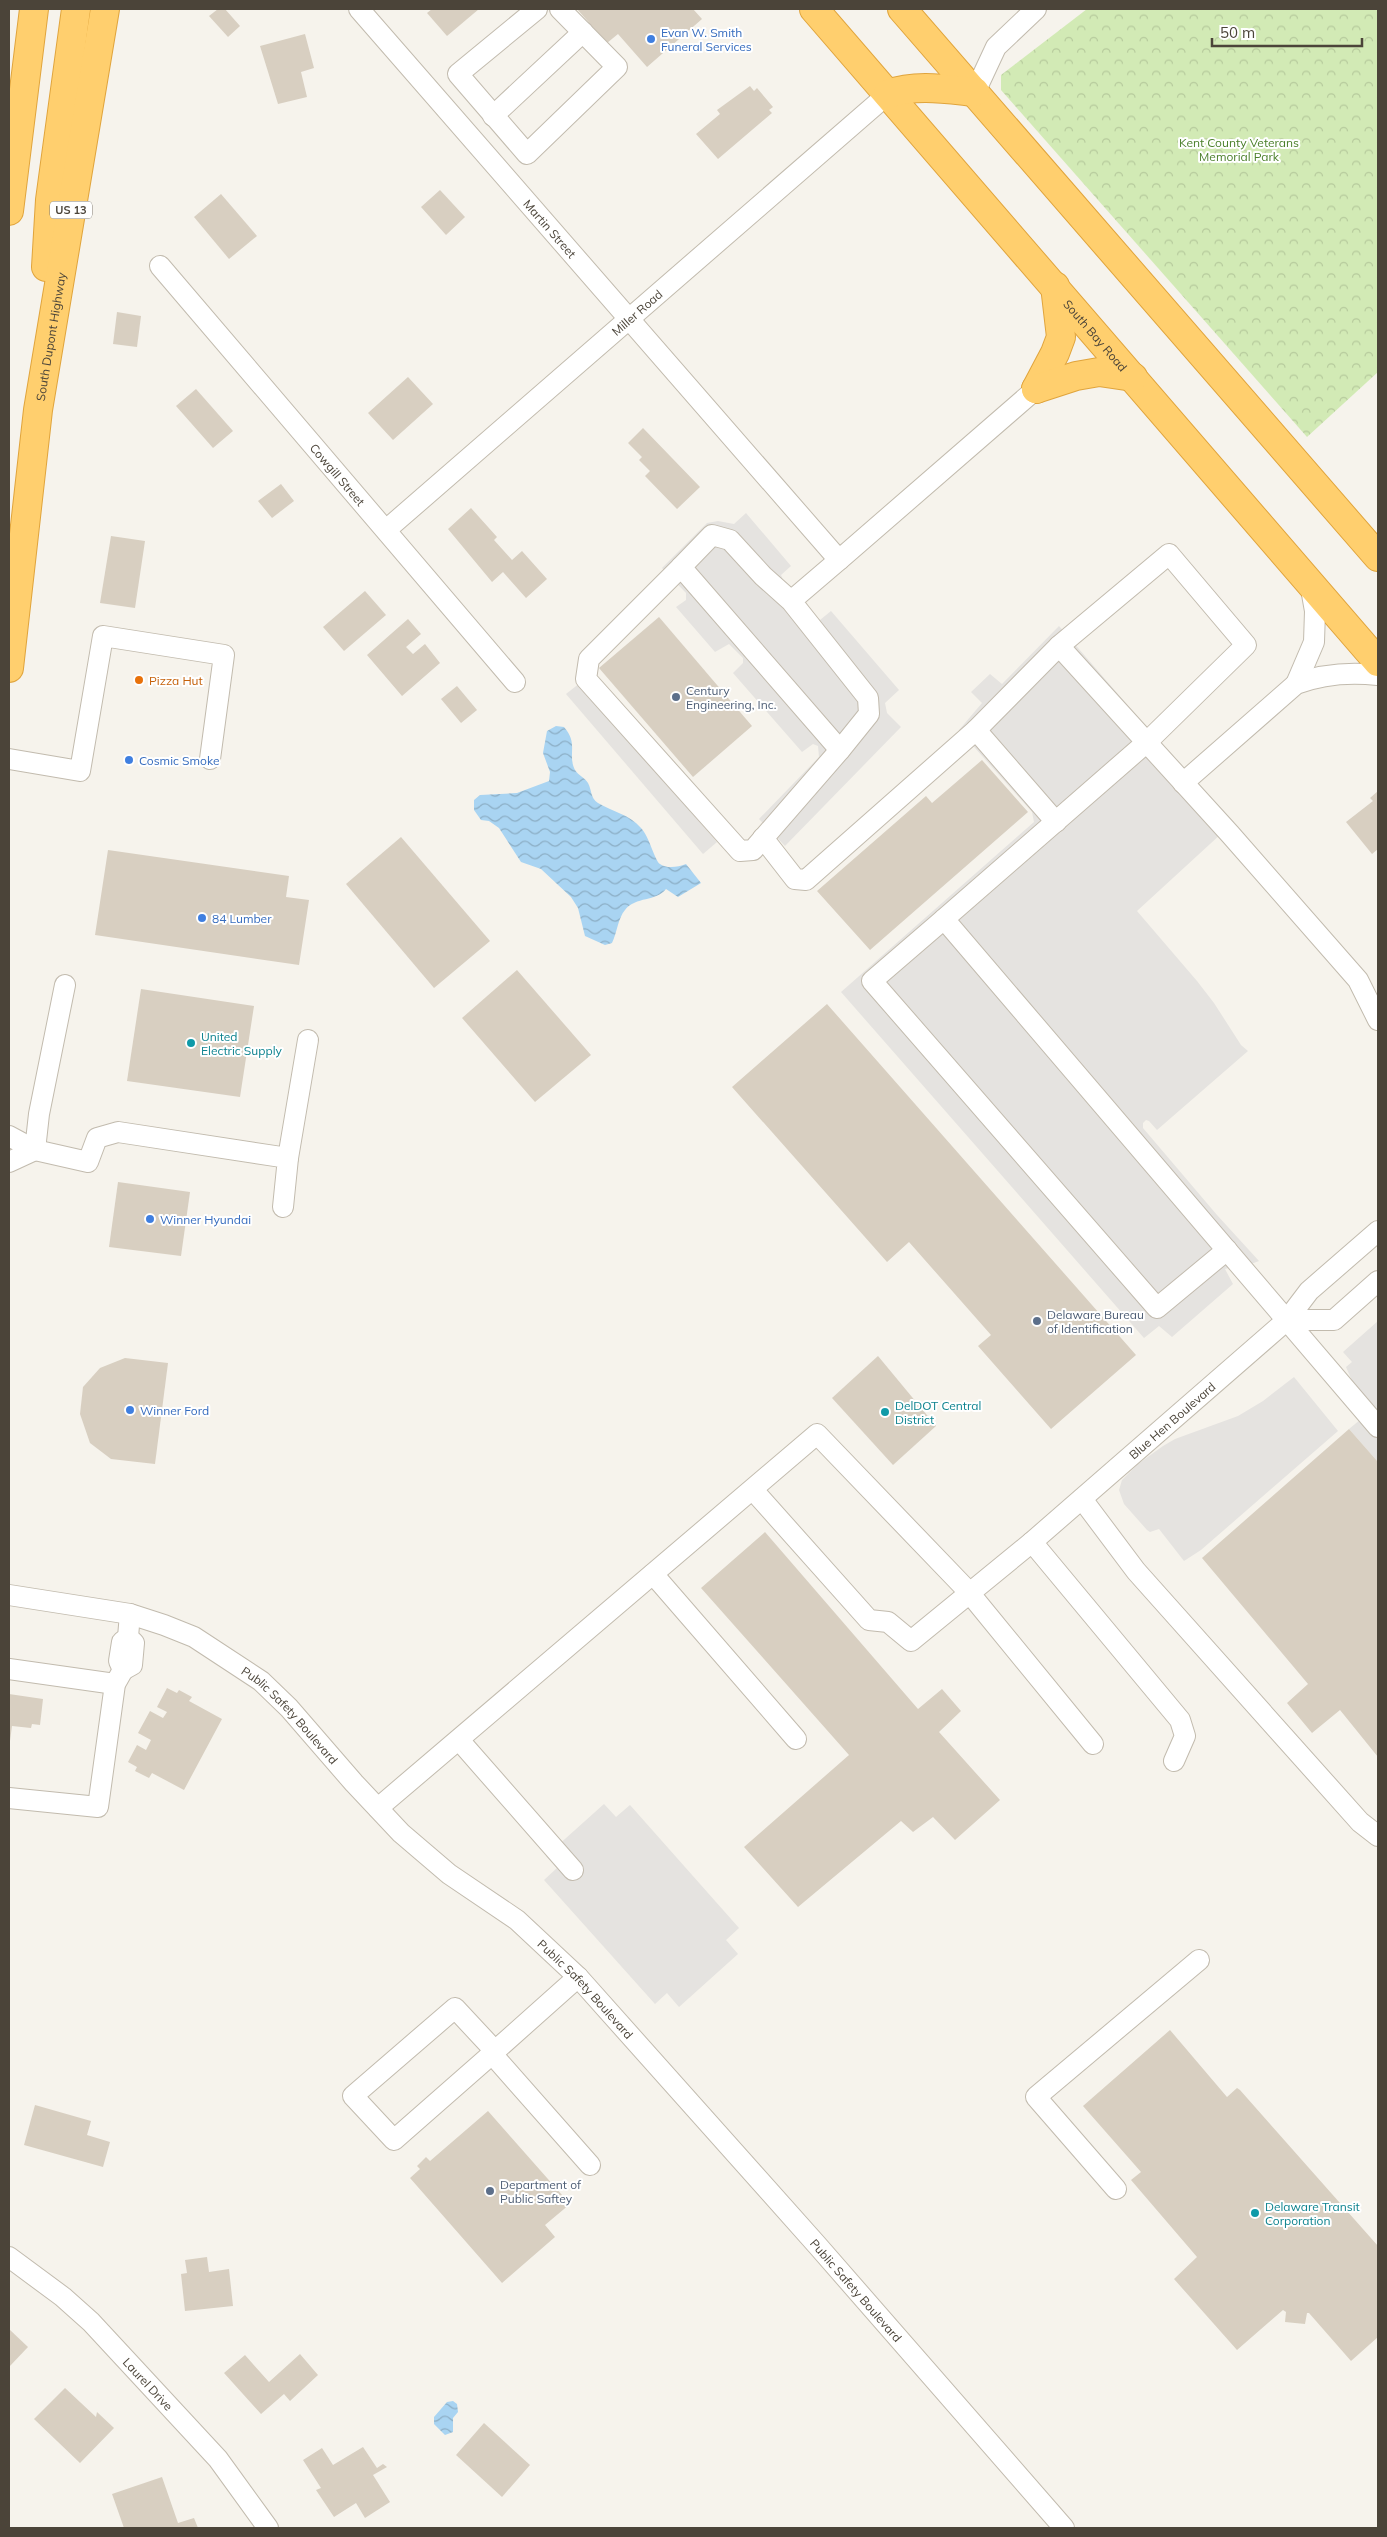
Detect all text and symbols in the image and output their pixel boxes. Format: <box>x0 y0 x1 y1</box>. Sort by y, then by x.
scale bar <box>1212 15 1362 47</box>
text: 50 m <box>1220 23 1255 42</box>
place label: Evan W. Smith Funeral Services <box>661 25 752 54</box>
marker: Evan W. Smith Funeral Services <box>645 33 657 45</box>
park label: Kent County Veterans Memorial Park <box>1179 135 1299 164</box>
street label: Martin Street <box>521 196 580 261</box>
road number: US 13 <box>50 202 92 218</box>
street label: South Dupont Highway <box>32 271 68 402</box>
street label: Miller Road <box>608 286 665 338</box>
street label: South Bay Road <box>1061 296 1131 374</box>
street label: Cowgill Street <box>307 440 369 509</box>
place label: Pizza Hut <box>149 673 203 688</box>
marker: Pizza Hut <box>133 674 145 686</box>
place label: Century Engineering, Inc. <box>686 683 777 712</box>
marker: Century Engineering, Inc. <box>670 691 682 703</box>
place label: Cosmic Smoke <box>139 753 219 768</box>
marker: Cosmic Smoke <box>123 754 135 766</box>
place label: 84 Lumber <box>212 911 272 926</box>
marker: 84 Lumber <box>196 912 208 924</box>
place label: United Electric Supply <box>201 1029 283 1058</box>
marker: United Electric Supply <box>185 1037 197 1049</box>
place label: Winner Hyundai <box>160 1212 251 1227</box>
marker: Winner Hyundai <box>144 1213 156 1225</box>
place label: Delaware Bureau of Identification <box>1047 1307 1144 1336</box>
marker: Delaware Bureau of Identification <box>1031 1315 1043 1327</box>
street label: Blue Hen Boulevard <box>1126 1379 1218 1462</box>
place label: DelDOT Central District <box>895 1398 981 1427</box>
place label: Winner Ford <box>140 1403 209 1418</box>
marker: Winner Ford <box>124 1404 136 1416</box>
marker: DelDOT Central District <box>879 1406 891 1418</box>
street label: Public Safety Boulevard <box>239 1663 341 1767</box>
street label: Public Safety Boulevard <box>535 1936 637 2042</box>
place label: Department of Public Saftey <box>500 2177 582 2206</box>
marker: Department of Public Saftey <box>484 2185 496 2197</box>
place label: Delaware Transit Corporation <box>1265 2199 1360 2228</box>
marker: Delaware Transit Corporation <box>1249 2207 1261 2219</box>
street label: Public Safety Boulevard <box>807 2235 905 2345</box>
street label: Laurel Drive <box>120 2354 176 2413</box>

